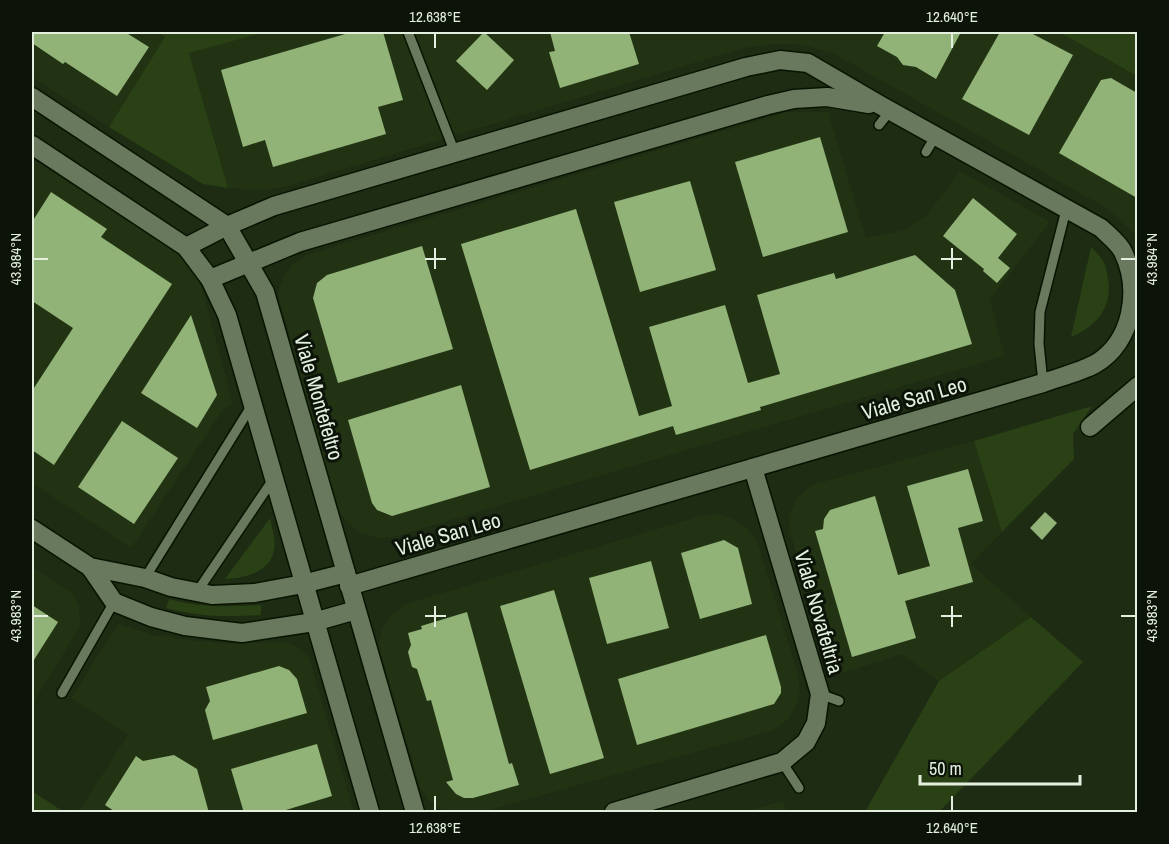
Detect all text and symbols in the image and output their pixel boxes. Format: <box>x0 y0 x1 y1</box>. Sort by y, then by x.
text: 12.638°E <box>409 6 461 27</box>
text: 12.640°E <box>926 6 978 27</box>
text: 43.984°N <box>5 233 26 285</box>
text: 43.984°N <box>1141 233 1162 285</box>
street label: Viale Montefeltro <box>287 331 351 463</box>
street label: Viale San Leo <box>858 369 970 427</box>
street label: Viale San Leo <box>392 505 504 563</box>
street label: Viale Novafeltria <box>788 547 851 677</box>
text: 43.983°N <box>5 590 26 642</box>
text: 43.983°N <box>1141 590 1162 642</box>
scale bar <box>920 748 1080 786</box>
text: 50 m <box>929 756 962 781</box>
text: 12.638°E <box>409 817 461 838</box>
text: 12.640°E <box>926 817 978 838</box>

